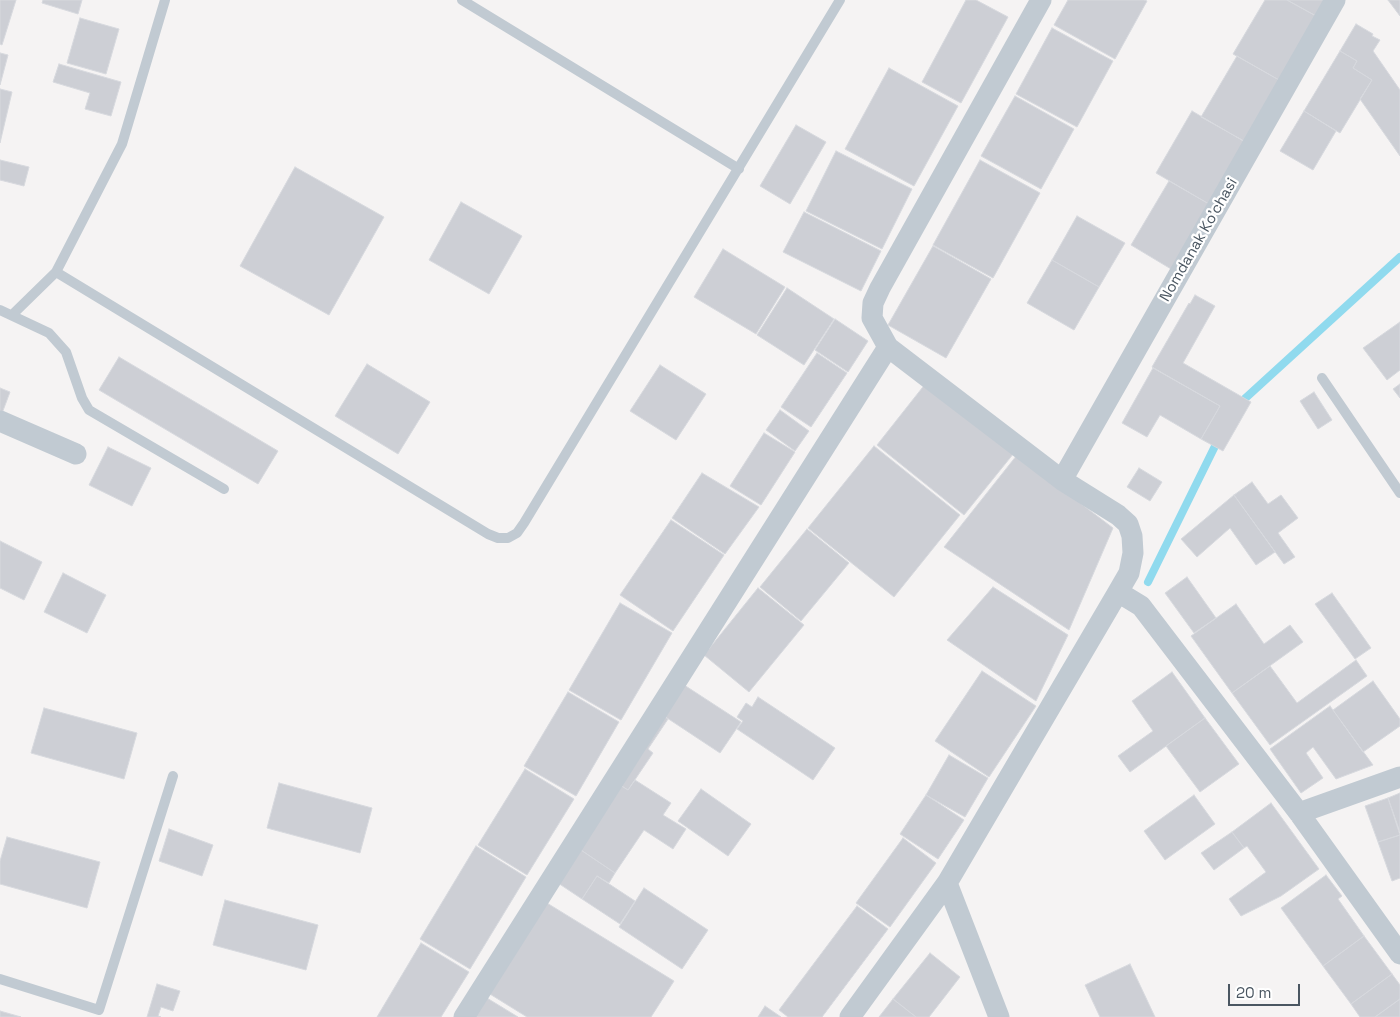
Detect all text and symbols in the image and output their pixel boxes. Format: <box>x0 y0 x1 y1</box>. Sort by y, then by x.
street label: Nomdanak Ko'chasi <box>1156 175 1242 305</box>
scale bar <box>1230 974 1302 1006</box>
text: 20 m <box>1236 983 1271 1002</box>

